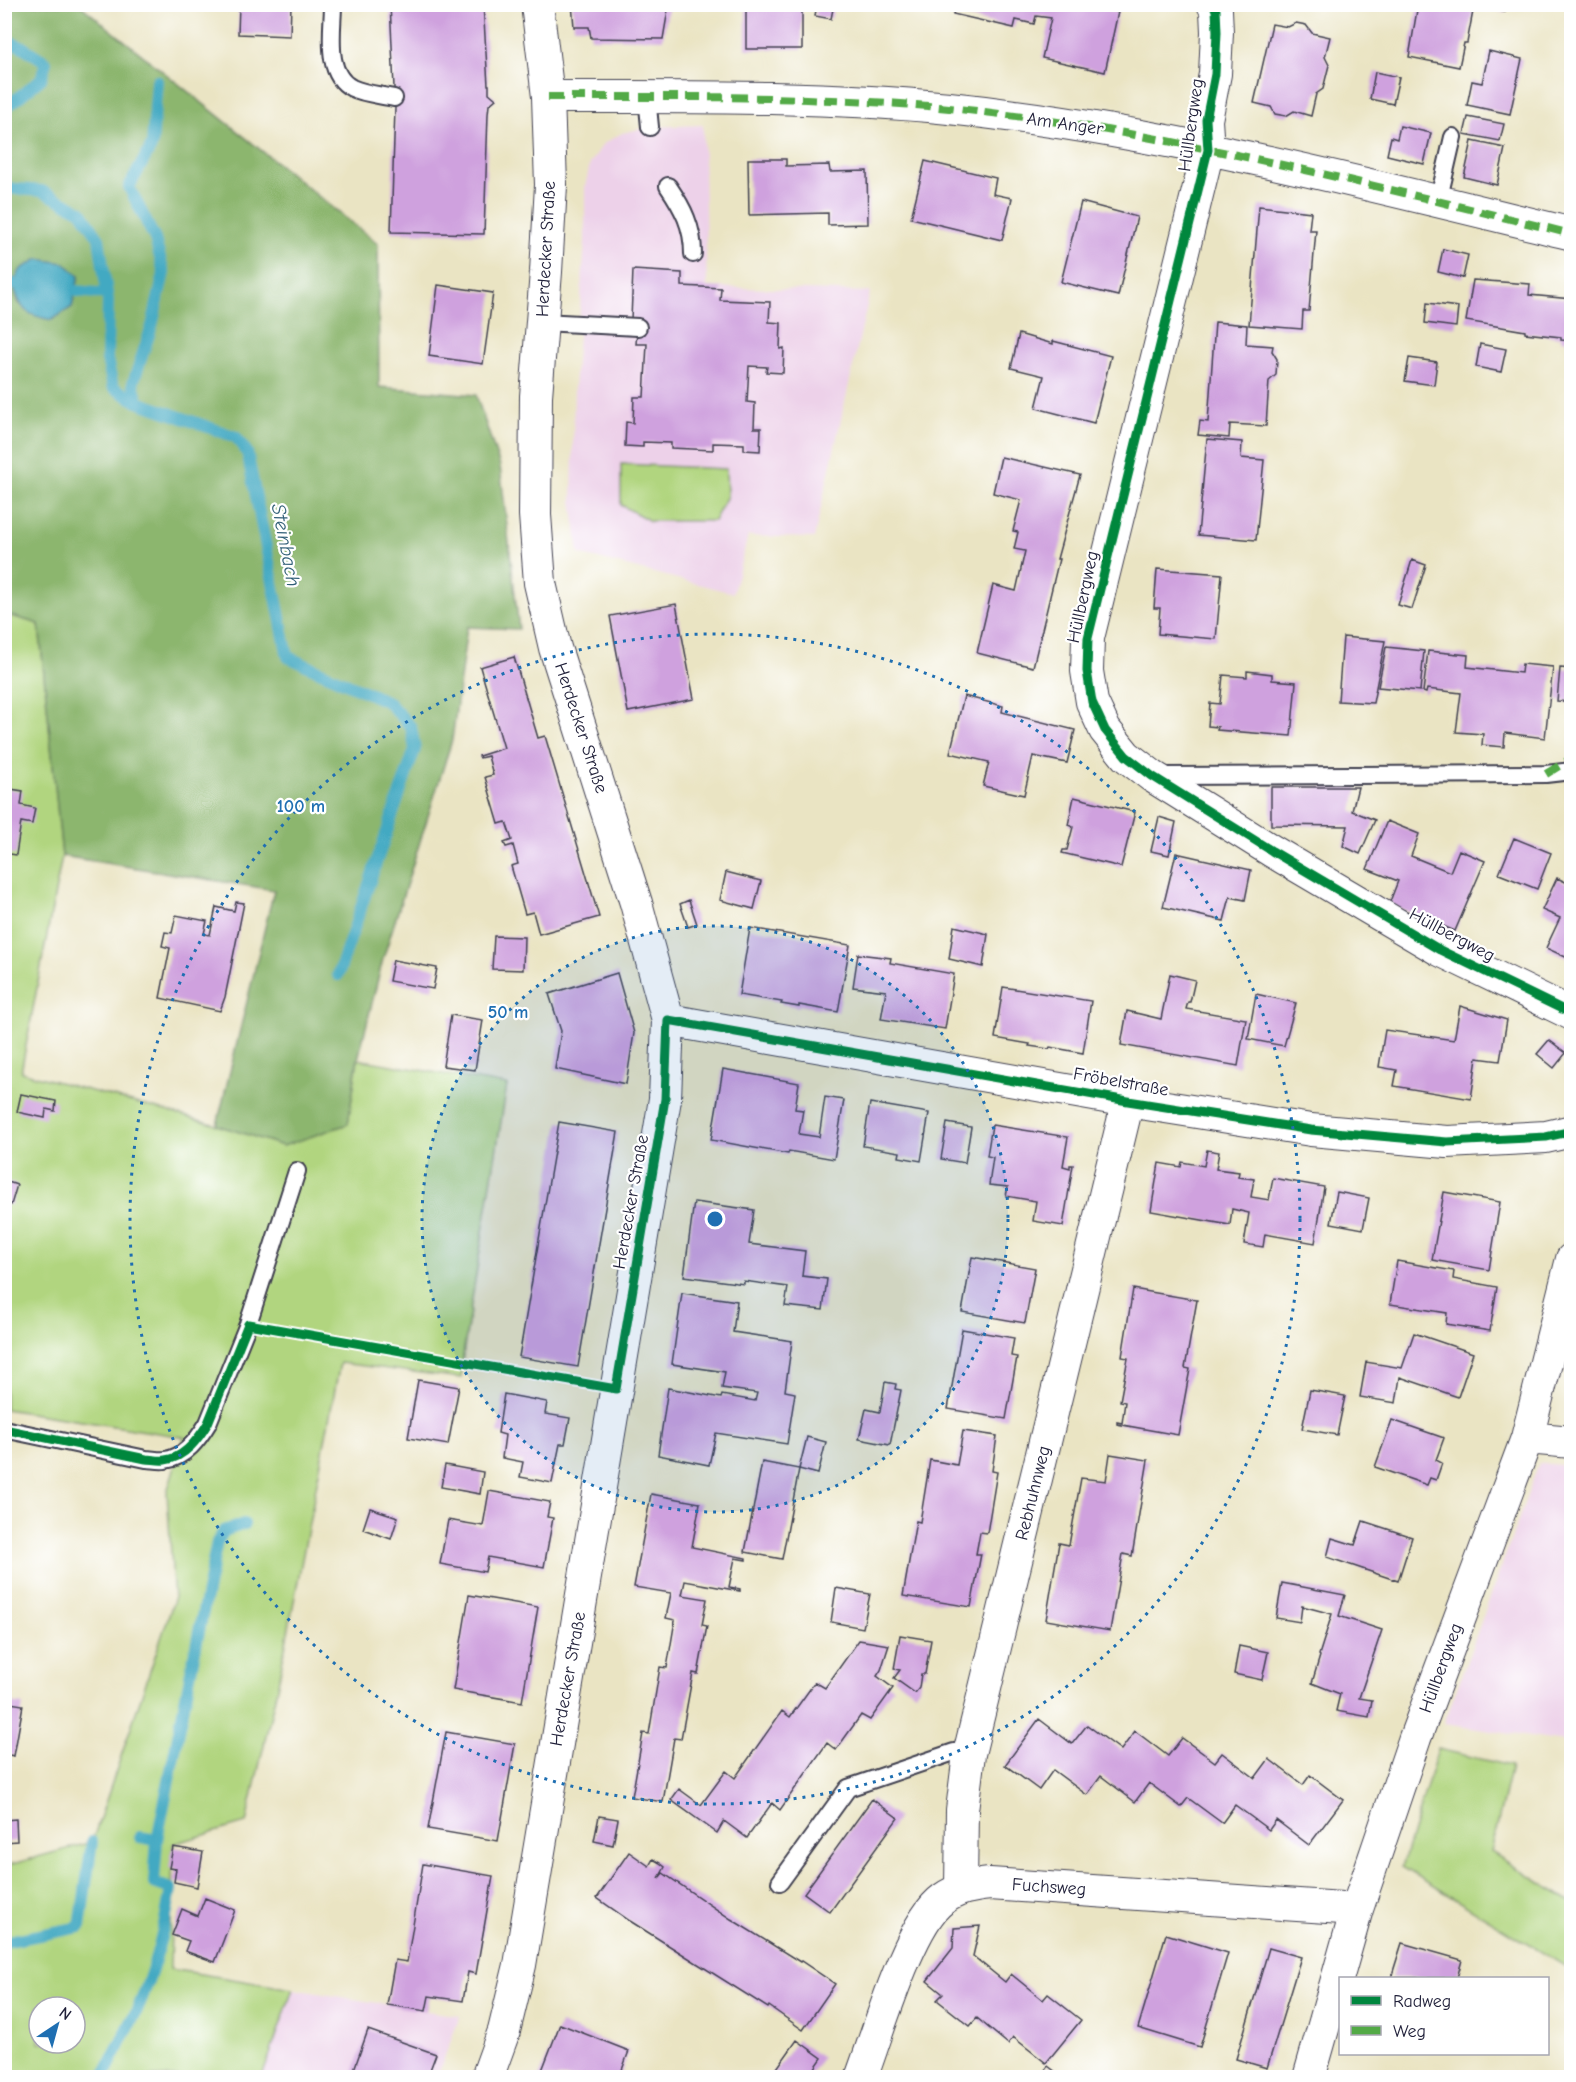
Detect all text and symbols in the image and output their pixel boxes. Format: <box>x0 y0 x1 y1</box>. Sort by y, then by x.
street label: Hüllbergweg <box>1174 77 1208 173</box>
street label: Am Anger <box>1025 108 1106 140</box>
street label: Herdecker Straße <box>532 181 560 317</box>
water label: Steinbach <box>267 502 305 588</box>
street label: Hüllbergweg <box>1063 549 1103 645</box>
street label: Herdecker Straße <box>550 660 612 796</box>
text: 100 m <box>277 796 325 817</box>
street label: Hüllbergweg <box>1406 904 1498 966</box>
text: 50 m <box>488 1002 528 1023</box>
street label: Fröbelstraße <box>1072 1063 1170 1101</box>
street label: Herdecker Straße <box>609 1133 653 1271</box>
centre of rings <box>705 1209 725 1229</box>
street label: Rebhuhnweg <box>1011 1444 1055 1542</box>
street label: Herdecker Straße <box>546 1610 590 1748</box>
street label: Hüllbergweg <box>1415 1620 1467 1716</box>
street label: Fuchsweg <box>1011 1874 1087 1900</box>
legend <box>1339 1977 1549 2055</box>
text: Radweg <box>1393 1991 1451 2012</box>
north arrow <box>27 1995 87 2055</box>
text: N <box>56 2003 75 2024</box>
text: Weg <box>1393 2021 1426 2042</box>

